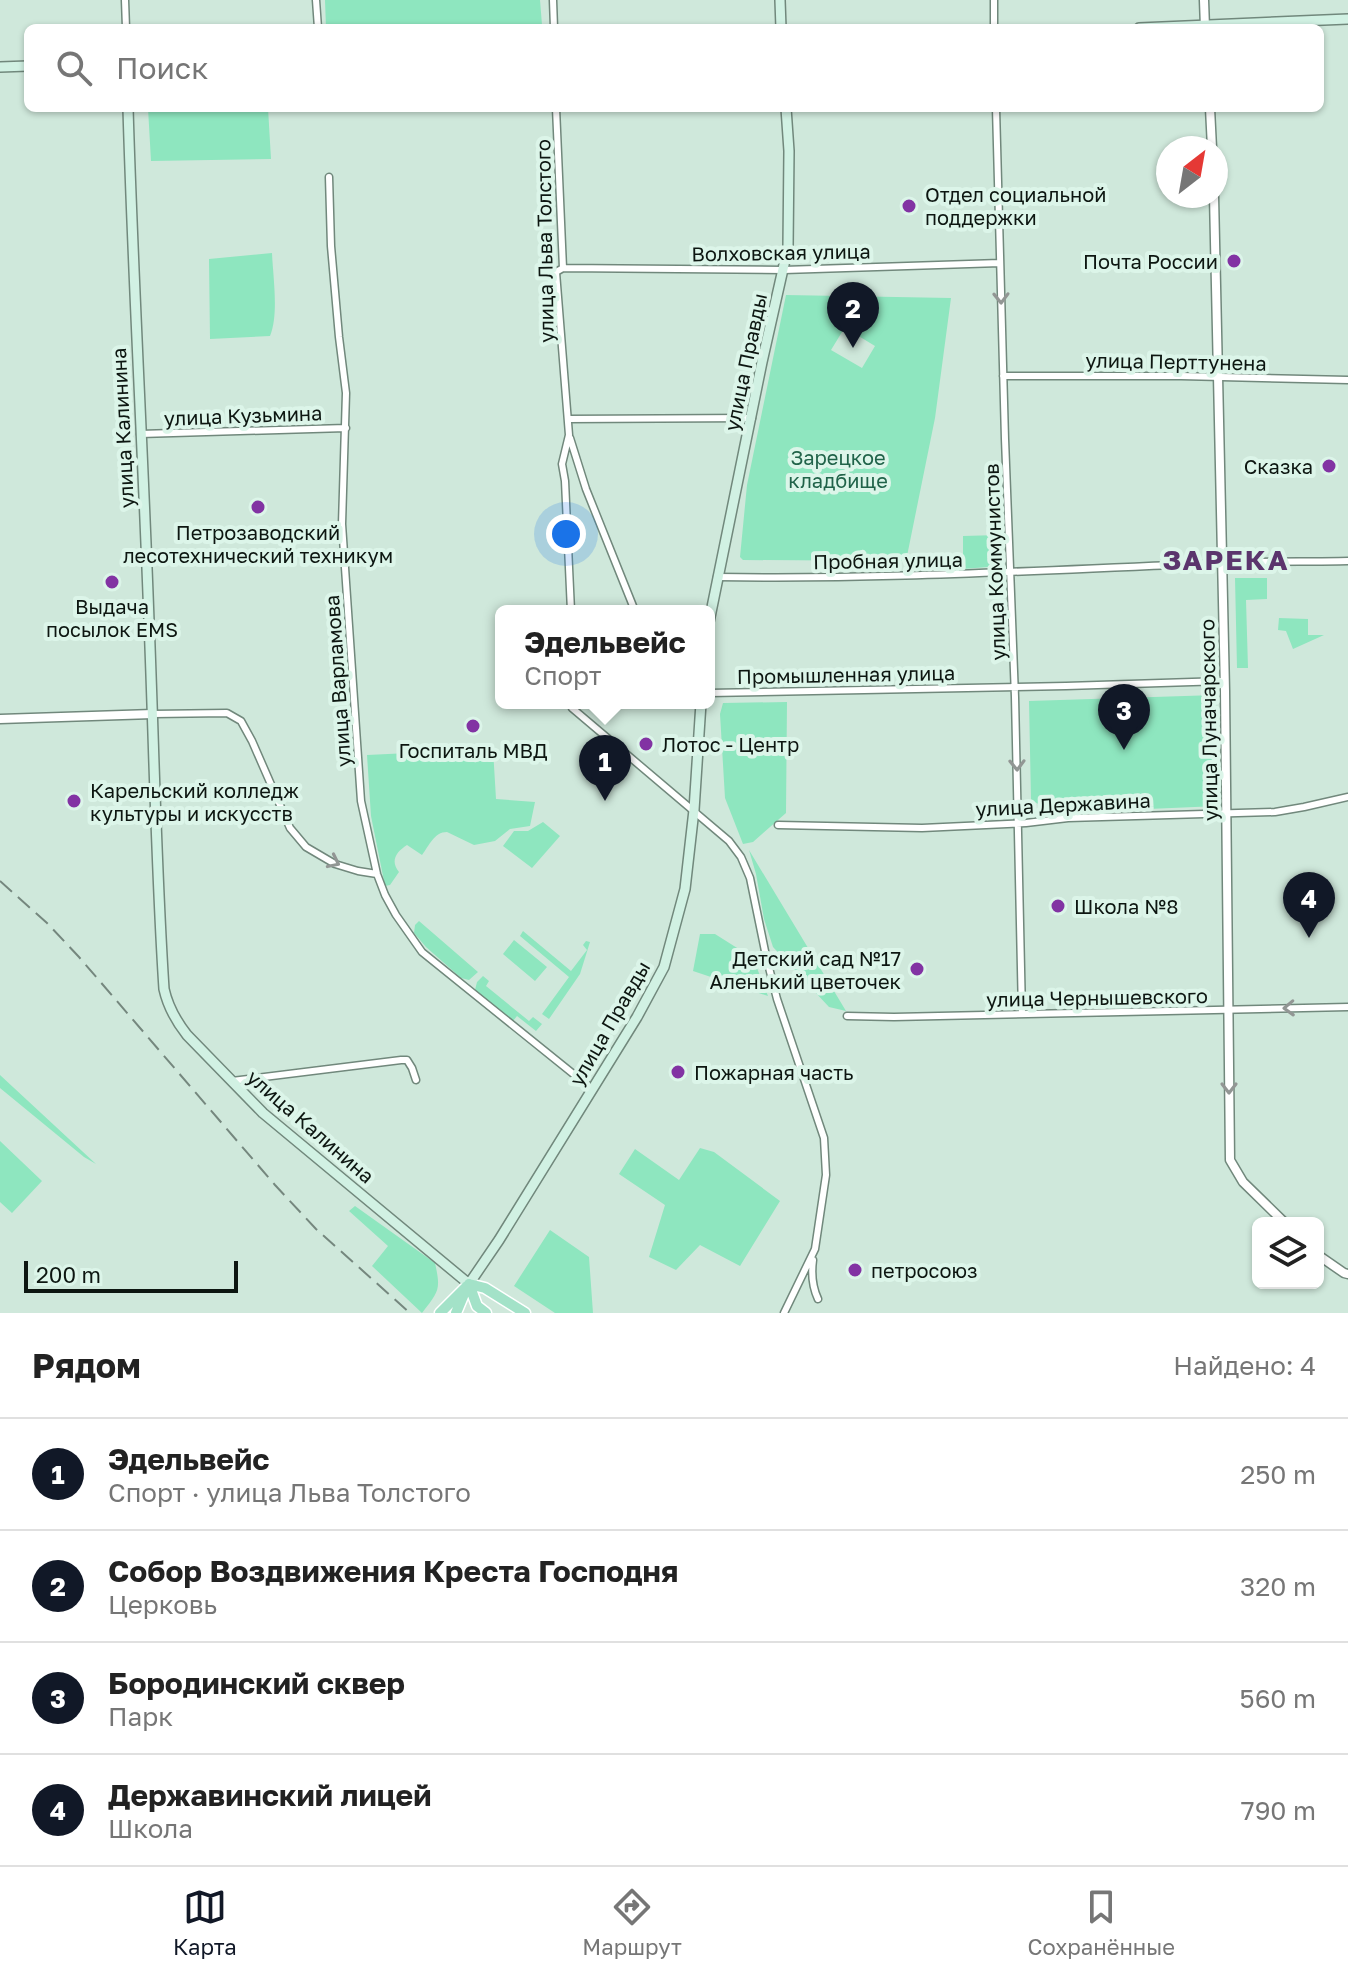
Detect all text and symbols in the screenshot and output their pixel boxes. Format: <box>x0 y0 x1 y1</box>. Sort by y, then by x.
search box <box>24 24 1324 112</box>
icon: search <box>52 46 96 90</box>
text: Поиск <box>116 50 208 86</box>
north arrow <box>1156 136 1228 208</box>
street label: улица Льва Толстого <box>530 139 558 343</box>
place label: Отдел социальной поддержки <box>925 182 1106 229</box>
marker: Отдел социальной поддержки <box>900 197 918 215</box>
street label: Волховская улица <box>691 238 871 266</box>
place label: Почта России <box>1083 249 1218 273</box>
marker: Почта России <box>1225 252 1243 270</box>
pin: 2 <box>827 282 879 348</box>
street label: улица Правды <box>719 291 771 433</box>
one-way arrow <box>993 292 1010 305</box>
street label: улица Калинина <box>106 347 138 509</box>
street label: улица Перттунена <box>1085 347 1267 375</box>
street label: улица Кузьмина <box>163 400 323 430</box>
park label: Зарецкое кладбище <box>788 445 888 492</box>
place label: Сказка <box>1244 454 1313 478</box>
marker: Сказка <box>1320 457 1338 475</box>
street label: улица Коммунистов <box>979 463 1009 661</box>
marker: Петрозаводский лесотехнический техникум <box>249 498 267 516</box>
your location <box>546 514 586 554</box>
place label: Петрозаводский лесотехнический техникум <box>123 520 393 567</box>
district label: ЗАРЕКА <box>1162 543 1290 576</box>
street label: Пробная улица <box>813 547 963 573</box>
marker: Выдача посылок EMS <box>103 573 121 591</box>
place label: Выдача посылок EMS <box>46 594 178 641</box>
street label: улица Варламова <box>319 594 355 768</box>
popup <box>495 605 715 709</box>
street label: улица Луначарского <box>1194 619 1222 821</box>
text: Эдельвейс <box>524 624 686 660</box>
text: Спорт <box>524 660 602 691</box>
street label: Промышленная улица <box>737 660 955 688</box>
pin: 3 <box>1098 684 1150 750</box>
marker: Госпиталь МВД <box>464 717 482 735</box>
place label: Лотос - Центр <box>662 732 799 756</box>
pin: 1 <box>579 735 631 801</box>
marker: Лотос - Центр <box>637 735 655 753</box>
place label: Госпиталь МВД <box>398 738 548 762</box>
one-way arrow <box>1008 759 1026 772</box>
place label: Карельский колледж культуры и искусств <box>90 778 299 825</box>
street label: улица Державина <box>975 787 1151 821</box>
marker: Карельский колледж культуры и искусств <box>65 792 83 810</box>
one-way arrow <box>326 852 340 868</box>
pin: 4 <box>1283 872 1335 938</box>
place label: Школа №8 <box>1074 894 1178 918</box>
marker: Школа №8 <box>1049 897 1067 915</box>
place label: Детский сад №17 Аленький цветочек <box>709 946 901 993</box>
street label: улица Правды <box>564 956 654 1090</box>
marker: Детский сад №17 Аленький цветочек <box>908 960 926 978</box>
street label: улица Чернышевского <box>986 983 1208 1011</box>
one-way arrow <box>1282 1000 1295 1017</box>
place label: Пожарная часть <box>694 1060 854 1084</box>
marker: Пожарная часть <box>669 1063 687 1081</box>
street label: улица Калинина <box>243 1064 379 1188</box>
one-way arrow <box>1220 1082 1238 1095</box>
map controls <box>1252 1217 1324 1289</box>
button: layers <box>1252 1217 1324 1289</box>
scale bar <box>24 1257 238 1293</box>
place label: петросоюз <box>871 1258 977 1282</box>
text: 200 m <box>36 1261 101 1288</box>
marker: петросоюз <box>846 1261 864 1279</box>
text: Рядом <box>32 1345 141 1385</box>
text: Найдено: 4 <box>1173 1350 1316 1381</box>
text: Эдельвейс <box>108 1441 270 1477</box>
text: 1 <box>51 1459 65 1490</box>
text: 250 m <box>1240 1459 1316 1490</box>
text: Спорт · улица Льва Толстого <box>108 1477 471 1508</box>
text: Собор Воздвижения Креста Господня <box>108 1553 678 1589</box>
text: 2 <box>50 1571 66 1602</box>
text: 320 m <box>1240 1571 1316 1602</box>
text: Церковь <box>108 1589 217 1620</box>
text: Бородинский сквер <box>108 1665 405 1701</box>
text: 3 <box>50 1683 66 1714</box>
text: 560 m <box>1240 1683 1316 1714</box>
text: Парк <box>108 1701 173 1732</box>
text: Державинский лицей <box>108 1777 431 1813</box>
text: 4 <box>50 1795 66 1826</box>
text: 790 m <box>1241 1795 1316 1826</box>
text: Школа <box>108 1813 193 1844</box>
tab: Карта <box>173 1885 237 1960</box>
tab: Маршрут <box>582 1885 682 1960</box>
tab: Сохранённые <box>1027 1885 1175 1960</box>

